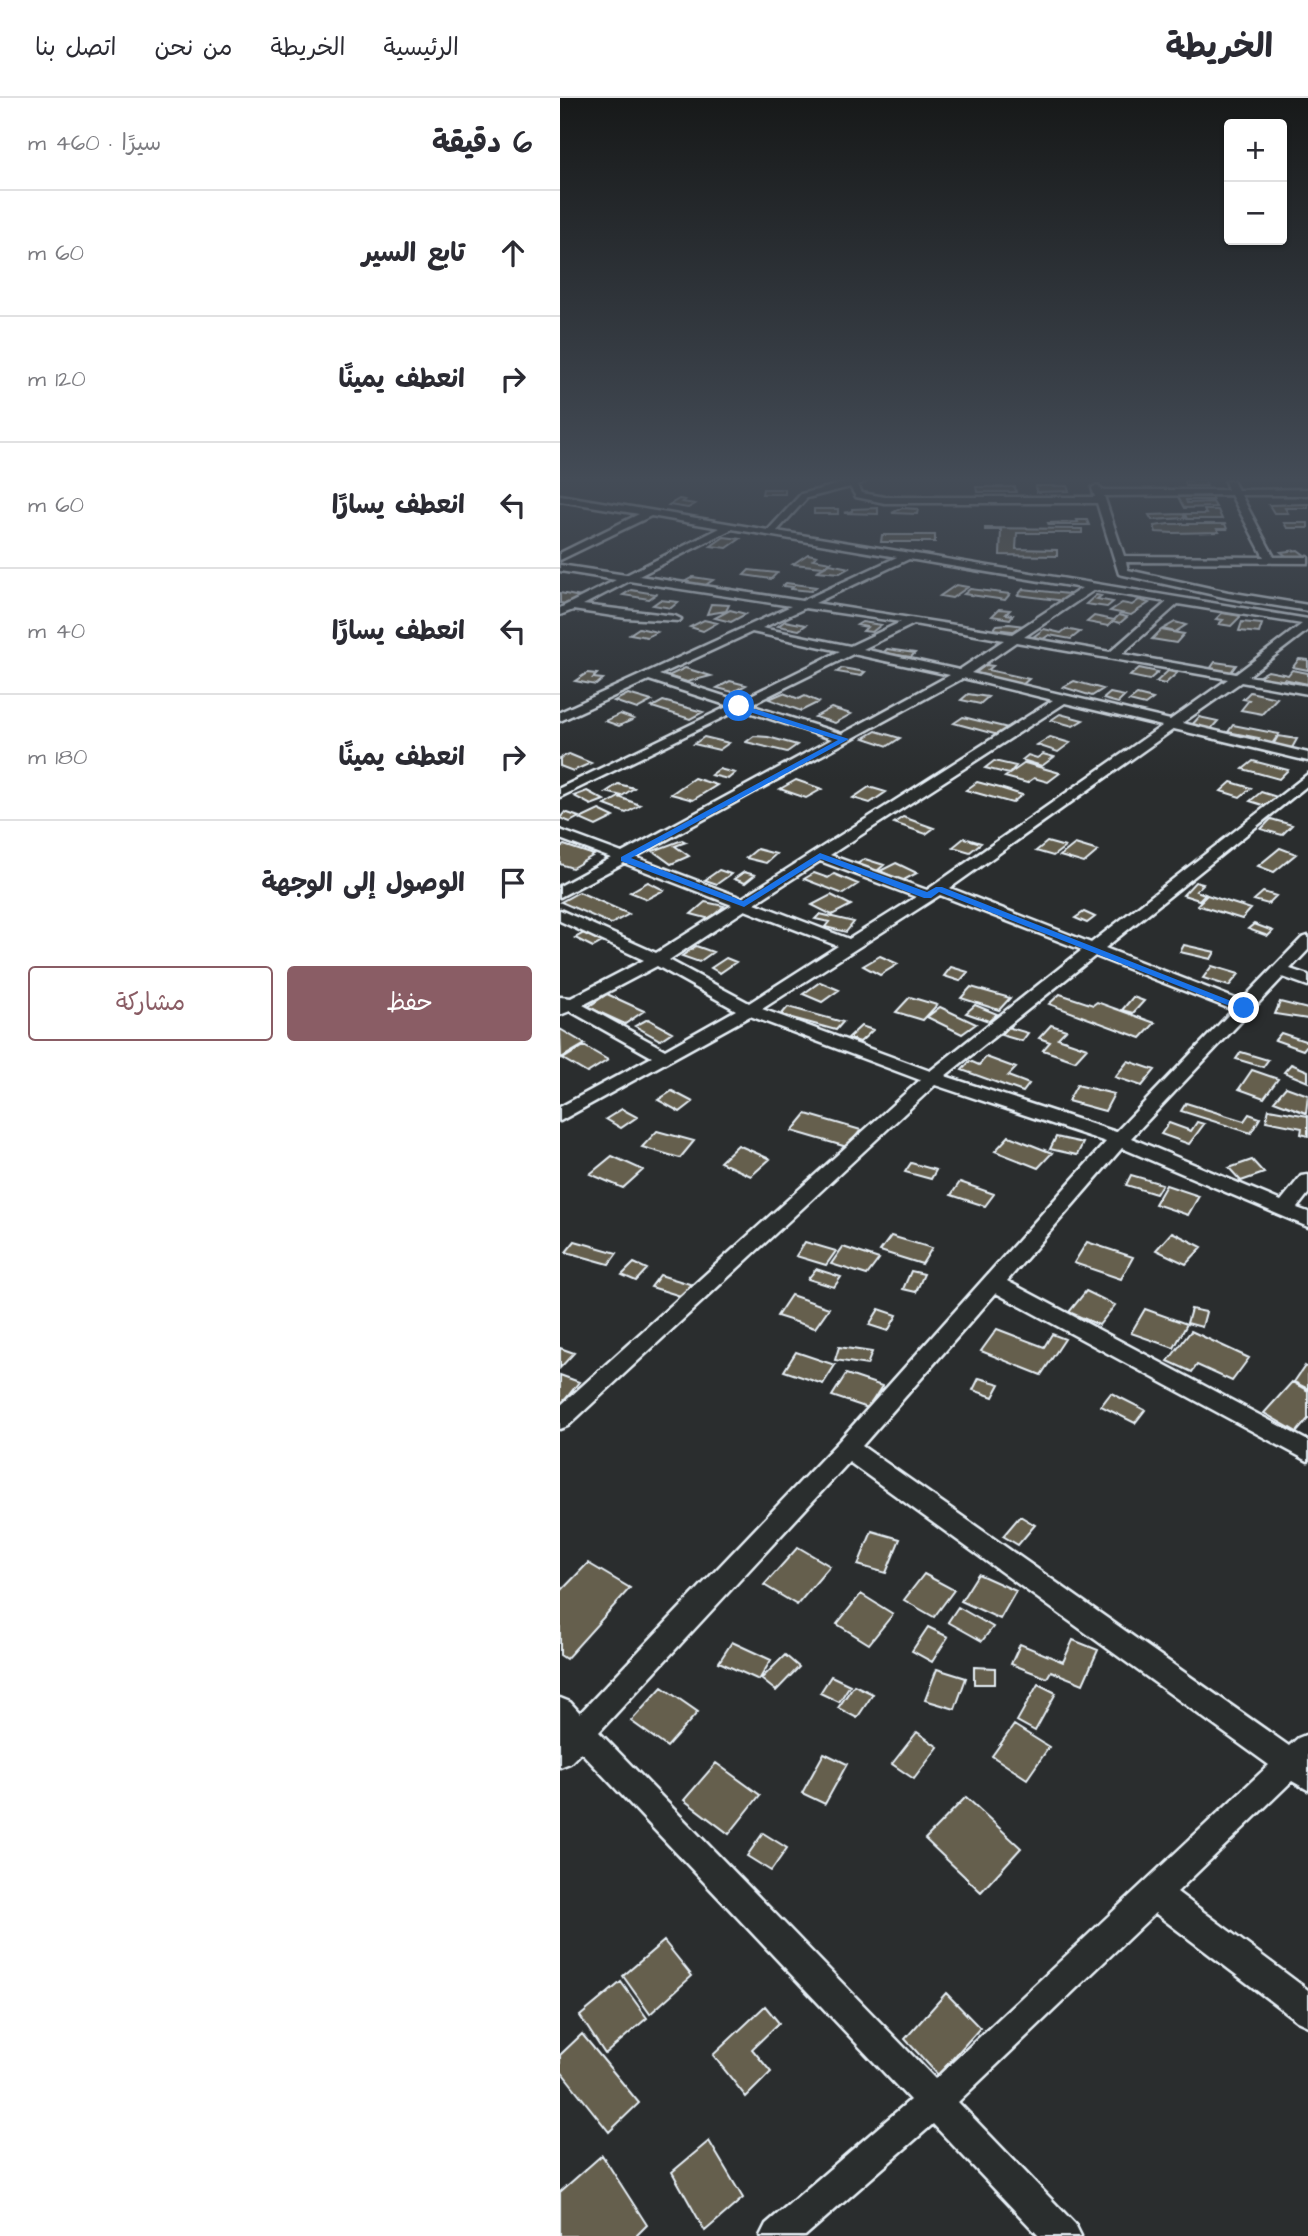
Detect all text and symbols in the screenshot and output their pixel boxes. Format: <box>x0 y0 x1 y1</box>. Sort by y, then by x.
text: الخريطة <box>1166 24 1273 70</box>
text: اتصل بنا <box>35 31 116 65</box>
text: من نحن <box>154 31 233 65</box>
text: الخريطة <box>271 31 345 65</box>
text: الرئيسية <box>383 31 459 65</box>
map controls <box>1224 119 1287 245</box>
button: + <box>1224 119 1287 182</box>
text: 6 دقيقة <box>432 122 532 164</box>
text: سيرًا · 460 m <box>28 127 161 159</box>
button: − <box>1224 182 1287 245</box>
icon: ahead <box>494 234 532 272</box>
text: تابع السير <box>362 235 465 271</box>
text: 60 m <box>28 237 84 269</box>
icon: right <box>494 360 532 398</box>
text: انعطف يمينًا <box>338 361 465 397</box>
text: 120 m <box>28 363 86 395</box>
icon: left <box>494 486 532 524</box>
text: انعطف يسارًا <box>332 487 465 523</box>
text: 60 m <box>28 489 84 521</box>
icon: left <box>494 612 532 650</box>
text: انعطف يسارًا <box>332 613 465 649</box>
text: 40 m <box>28 615 85 647</box>
route start <box>723 690 754 721</box>
icon: right <box>494 738 532 776</box>
text: انعطف يمينًا <box>338 739 465 775</box>
text: 180 m <box>28 741 88 773</box>
icon: arrive <box>494 864 532 902</box>
text: الوصول إلى الوجهة <box>261 865 465 901</box>
button: مشاركة <box>28 966 273 1041</box>
button: حفظ <box>287 966 532 1041</box>
route end <box>1228 992 1259 1023</box>

